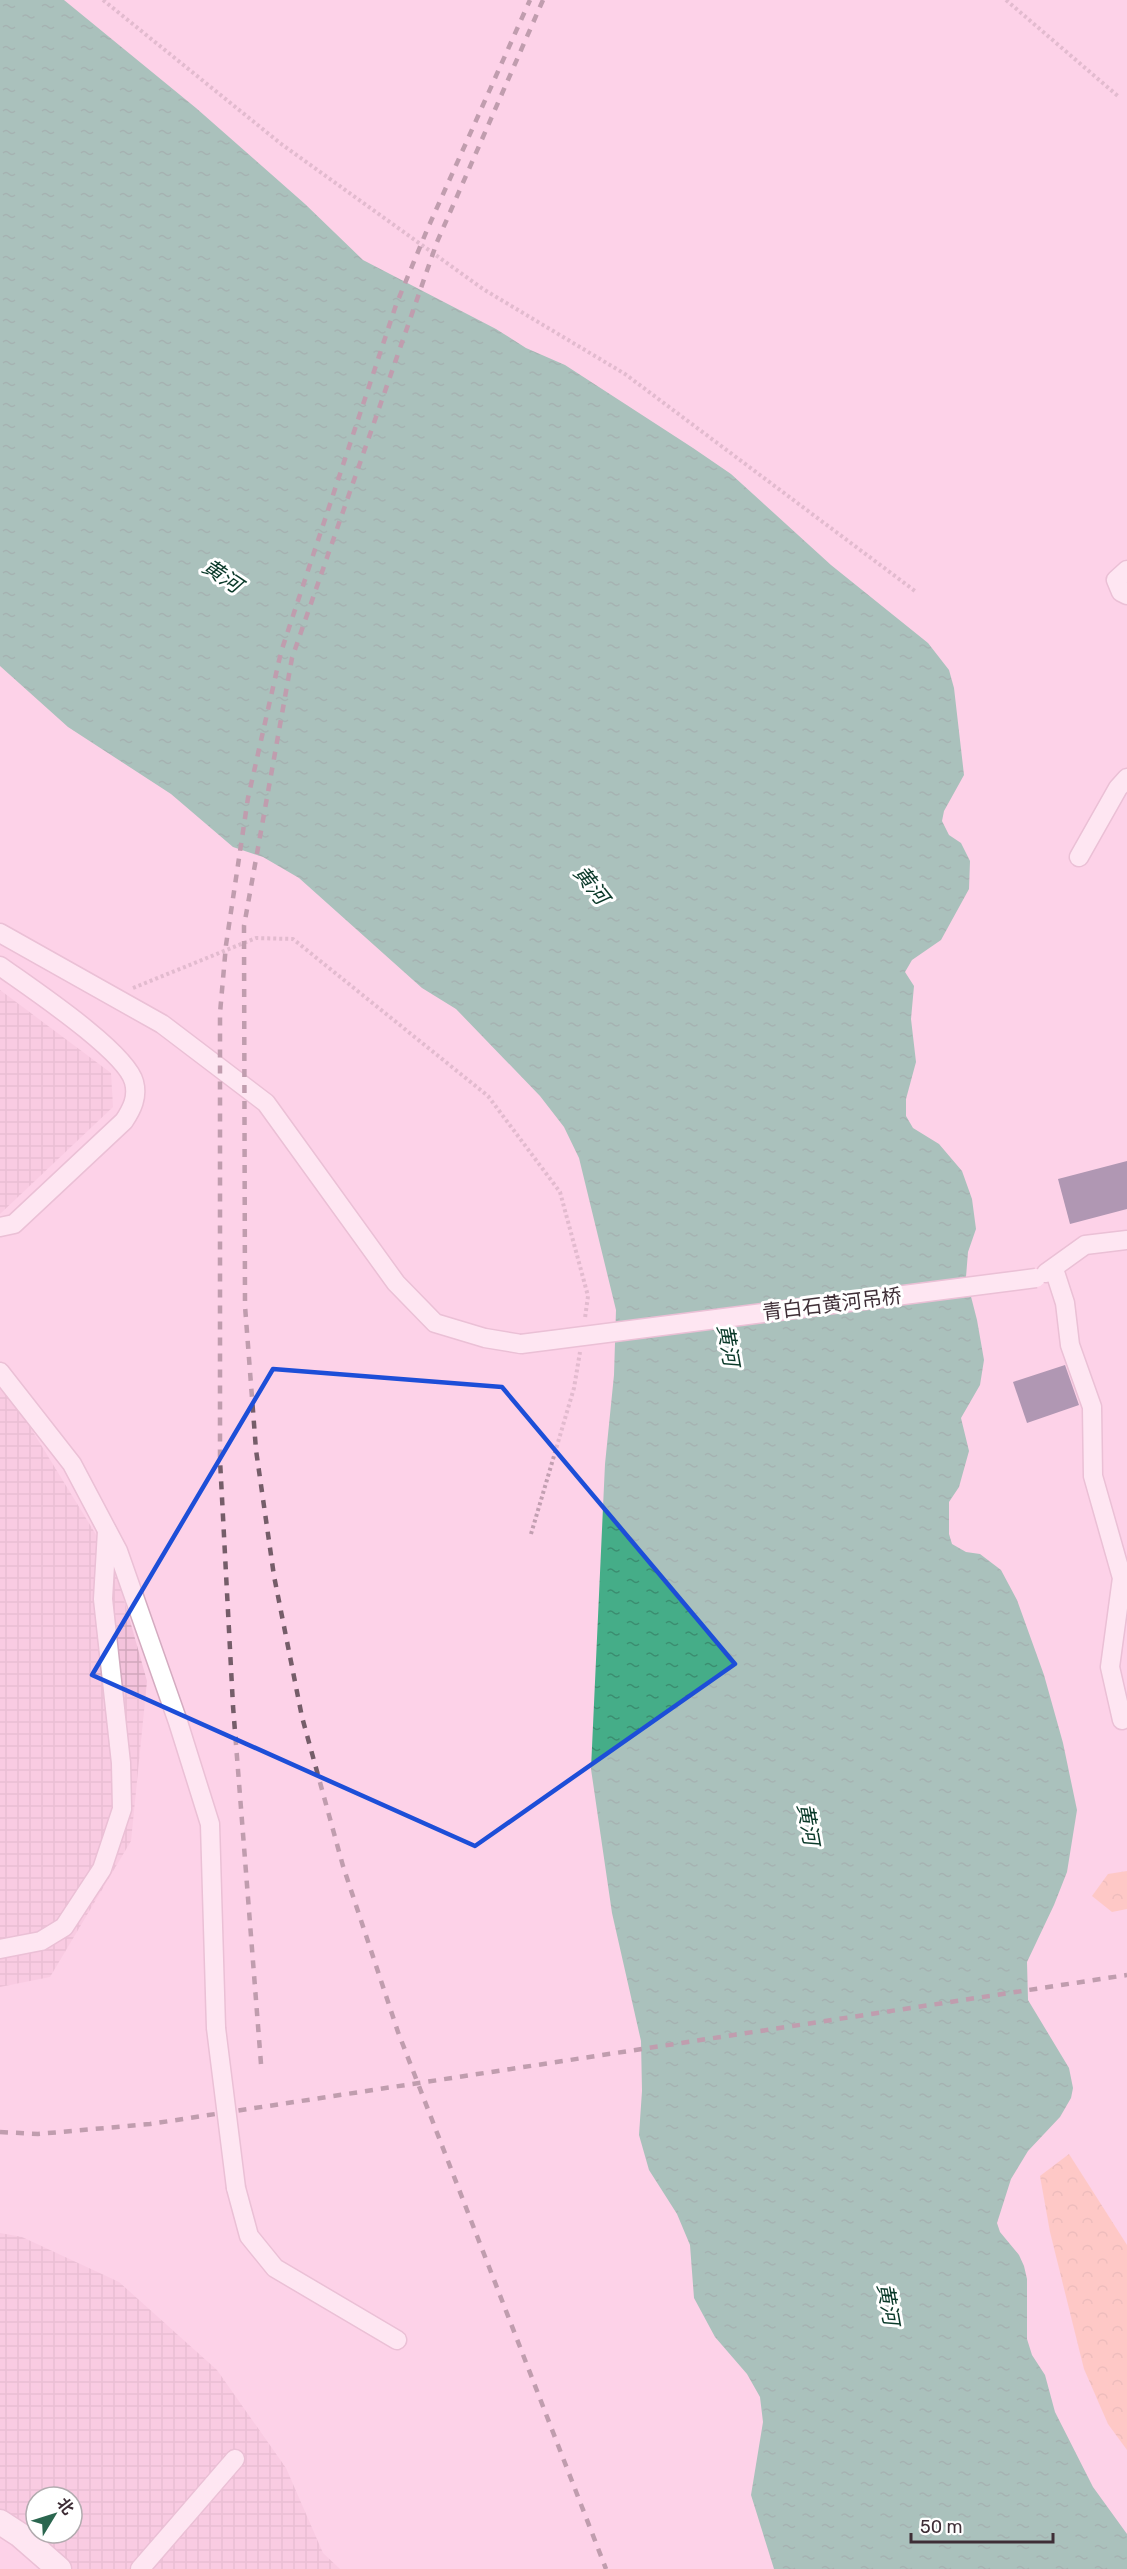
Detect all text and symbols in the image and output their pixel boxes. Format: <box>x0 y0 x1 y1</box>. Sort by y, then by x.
water label: 黄河 <box>198 553 250 600</box>
water label: 黄河 <box>569 860 617 912</box>
street label: 青白石黄河吊桥 <box>761 1284 903 1324</box>
water label: 黄河 <box>713 1322 745 1372</box>
water label: 黄河 <box>793 1801 825 1851</box>
water label: 黄河 <box>873 2281 905 2331</box>
north arrow <box>24 2485 84 2545</box>
text: 北 <box>53 2494 78 2518</box>
scale bar <box>911 2506 1054 2544</box>
text: 50 m <box>920 2516 963 2538</box>

